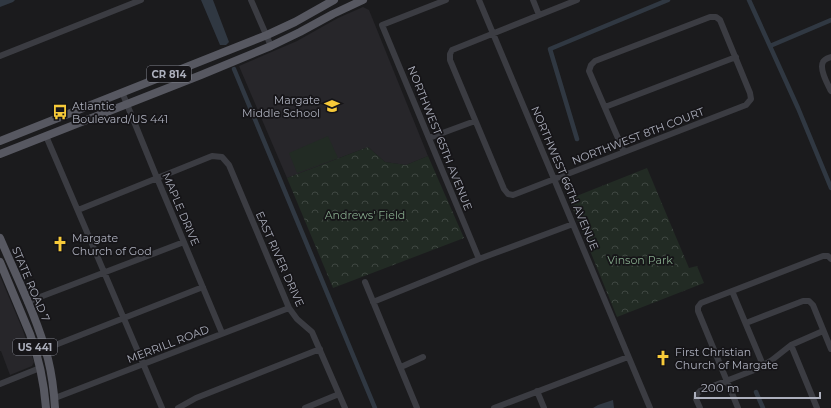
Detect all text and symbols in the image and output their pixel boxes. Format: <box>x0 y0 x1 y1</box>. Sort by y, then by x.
street label: NORTHWEST 65TH AVENUE <box>405 64 475 212</box>
road number: CR 814 <box>147 66 191 82</box>
place label: Margate Middle School <box>242 93 320 120</box>
school or university icon: Margate Middle School <box>323 97 341 115</box>
place label: Atlantic Boulevard/US 441 <box>72 99 168 126</box>
bus stop icon: Atlantic Boulevard/US 441 <box>51 103 69 121</box>
street label: NORTHWEST 66TH AVENUE <box>528 104 602 252</box>
street label: NORTHWEST 8TH COURT <box>570 104 707 168</box>
street label: MAPLE DRIVE <box>159 170 203 248</box>
park label: Andrews' Field <box>325 208 405 222</box>
street label: EAST RIVER DRIVE <box>253 209 307 309</box>
place label: Margate Church of God <box>72 231 152 258</box>
church icon: Margate Church of God <box>51 235 69 253</box>
street label: STATE ROAD 7 <box>9 244 53 324</box>
park label: Vinson Park <box>607 253 673 267</box>
street label: MERRILL ROAD <box>125 322 211 366</box>
road number: US 441 <box>13 339 57 355</box>
place label: First Christian Church of Margate <box>675 345 778 372</box>
church icon: First Christian Church of Margate <box>654 349 672 367</box>
scale bar <box>695 374 820 400</box>
text: 200 m <box>701 380 740 395</box>

